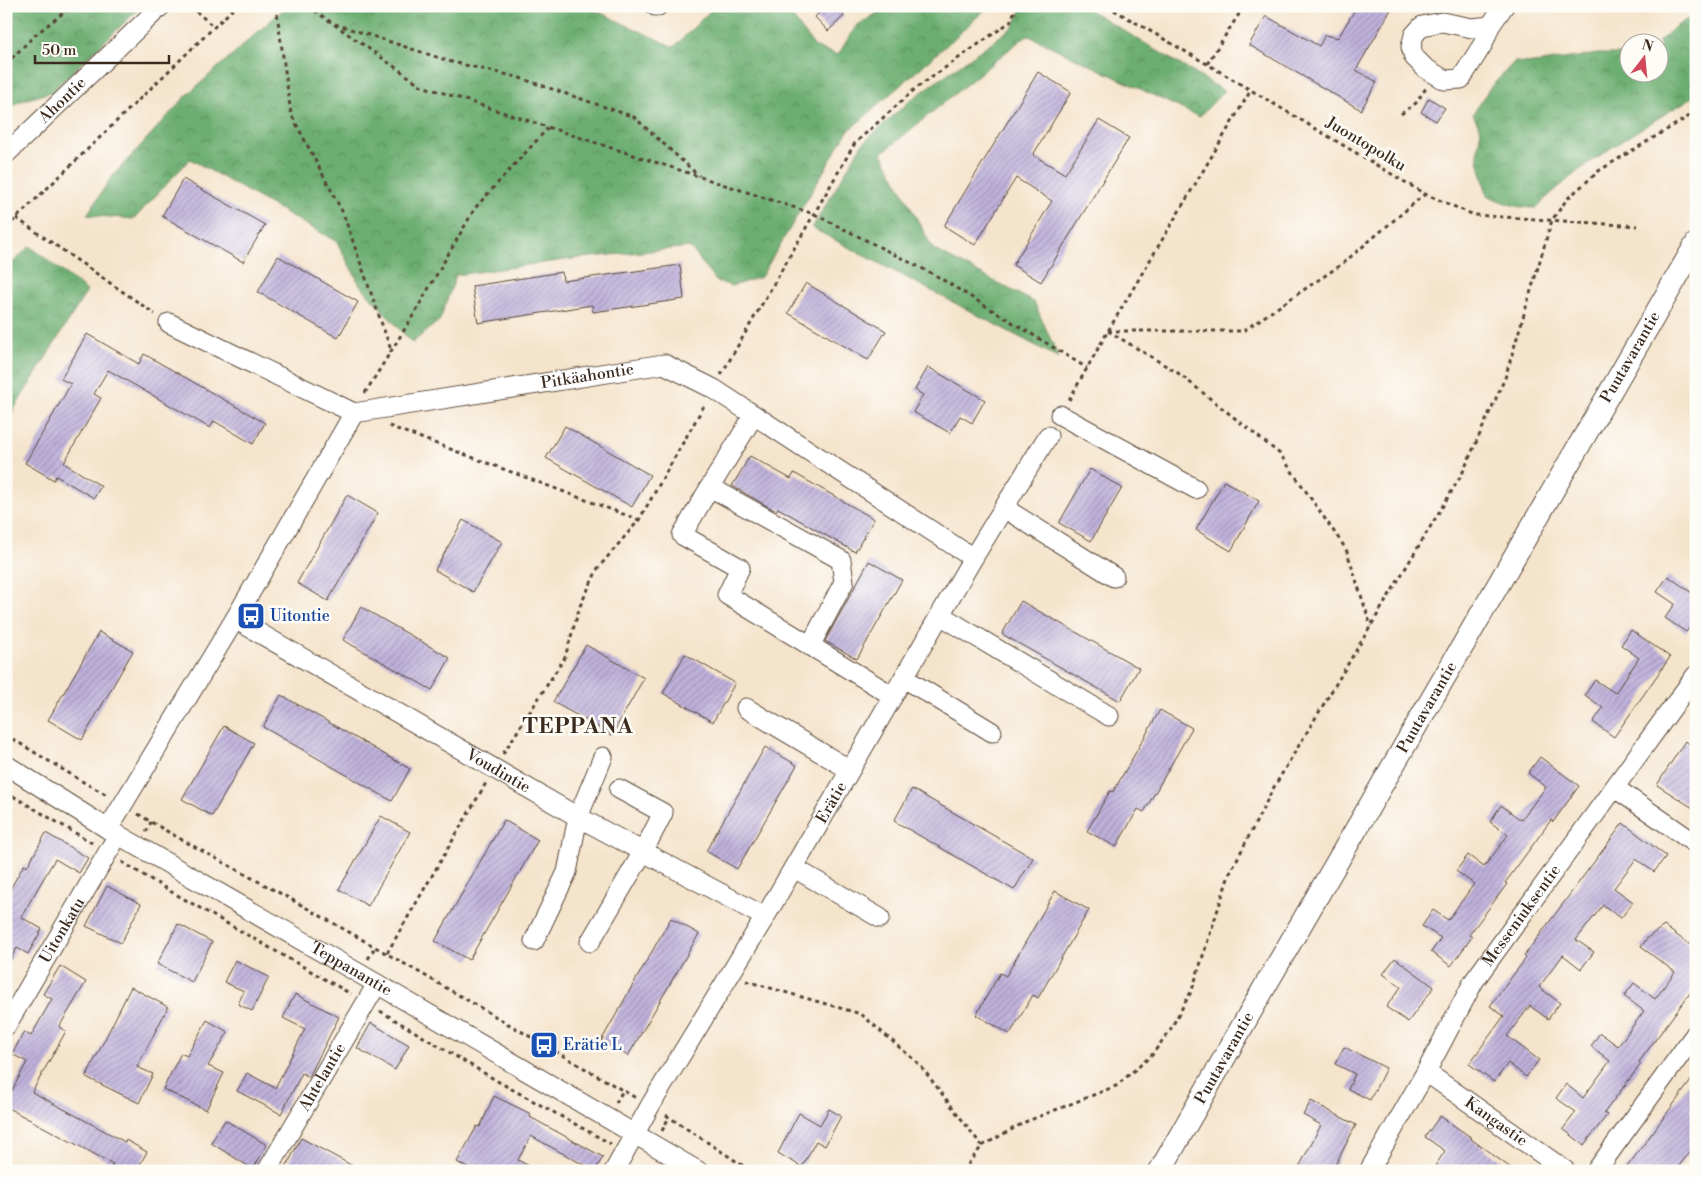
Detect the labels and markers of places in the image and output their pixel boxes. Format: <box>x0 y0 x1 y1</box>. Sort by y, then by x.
bus stop icon: Uitontie <box>236 601 266 631</box>
place label: Uitontie <box>270 606 330 626</box>
bus stop icon: Erätie L <box>529 1030 559 1060</box>
place label: Erätie L <box>563 1035 622 1055</box>

